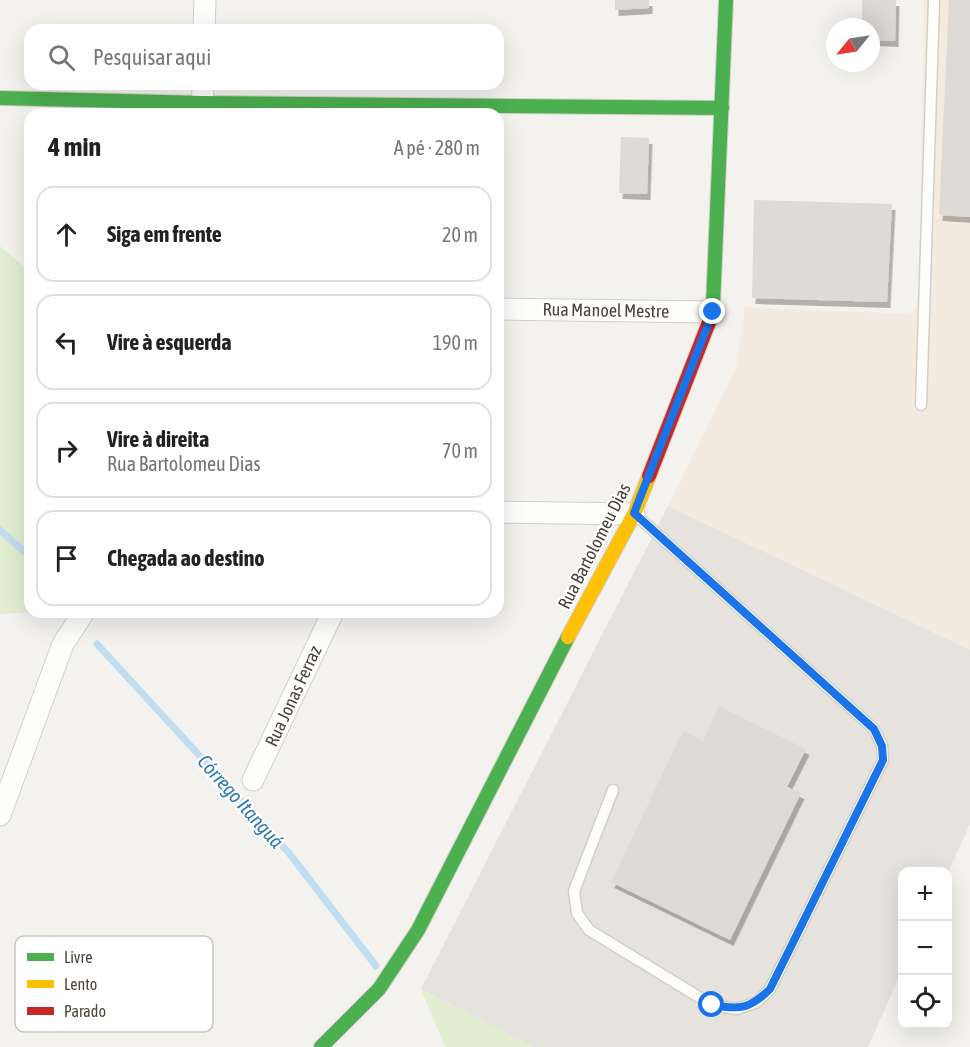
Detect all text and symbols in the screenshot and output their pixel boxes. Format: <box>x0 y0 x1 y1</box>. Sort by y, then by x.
north arrow <box>826 18 880 72</box>
search box <box>24 24 504 90</box>
icon: search <box>45 41 78 74</box>
text: Pesquisar aqui <box>93 44 211 70</box>
text: 4 min <box>48 132 101 162</box>
text: A pé · 280 m <box>394 136 480 159</box>
icon: ahead <box>50 218 83 251</box>
text: Siga em frente <box>107 221 222 247</box>
text: 20 m <box>442 223 478 246</box>
street label: Rua Manoel Mestre <box>542 298 670 322</box>
route end <box>699 298 725 324</box>
icon: left <box>50 326 83 359</box>
text: Vire à esquerda <box>107 329 232 355</box>
text: 190 m <box>433 331 478 354</box>
text: Vire à direita <box>107 426 209 452</box>
icon: right <box>50 434 83 467</box>
text: 70 m <box>442 439 478 462</box>
text: Rua Bartolomeu Dias <box>107 452 261 475</box>
street label: Rua Bartolomeu Dias <box>553 480 635 612</box>
icon: arrive <box>50 542 83 575</box>
text: Chegada ao destino <box>107 545 265 571</box>
street label: Rua Jonas Ferraz <box>260 642 326 750</box>
water label: Córrego Itanguá <box>193 750 289 852</box>
map controls <box>898 867 952 1029</box>
button: + <box>898 867 952 921</box>
button: − <box>898 921 952 975</box>
legend <box>15 936 213 1032</box>
text: Livre <box>64 948 92 966</box>
text: Lento <box>64 975 97 993</box>
button: locate <box>898 975 952 1029</box>
route start <box>698 991 724 1017</box>
text: Parado <box>64 1002 106 1020</box>

